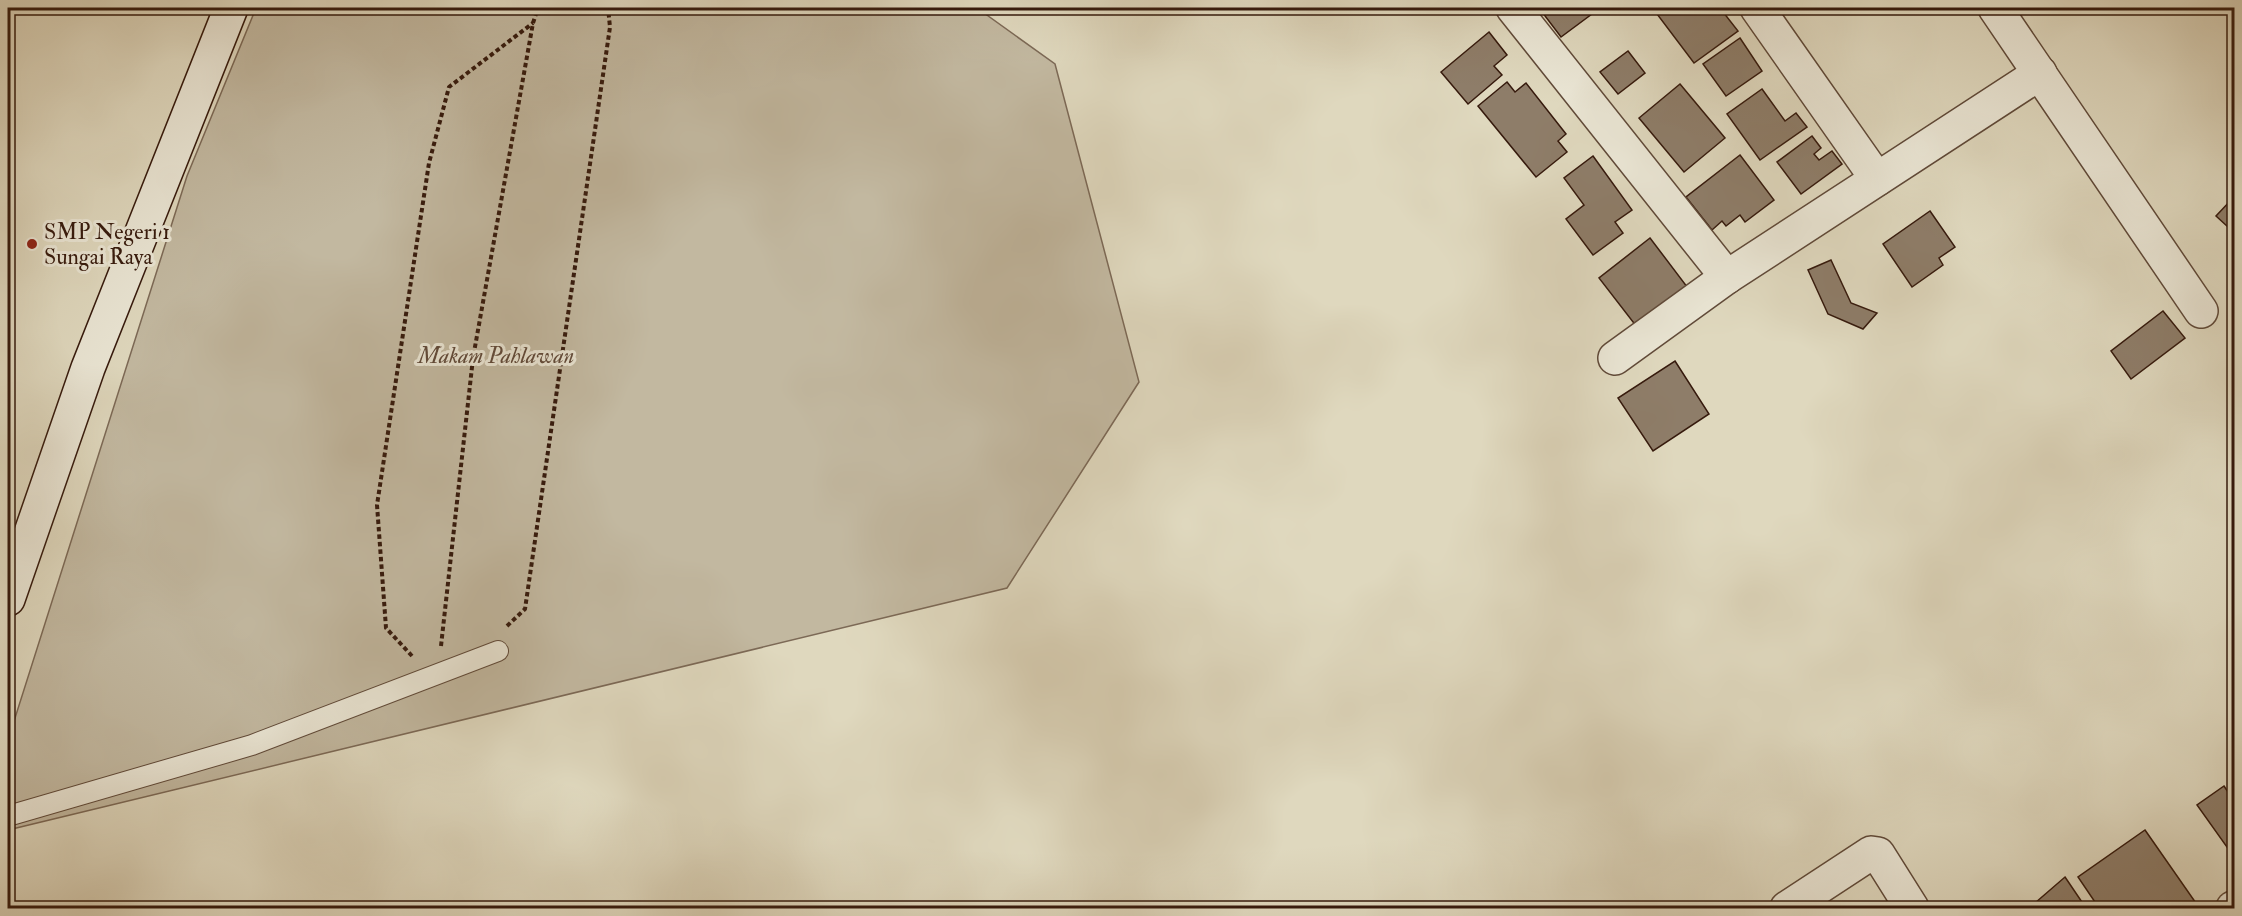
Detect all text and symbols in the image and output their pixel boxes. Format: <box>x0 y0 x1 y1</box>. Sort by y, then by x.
place label: SMP Negeri 1 Sungai Raya <box>44 218 170 271</box>
marker: SMP Negeri 1 Sungai Raya <box>25 237 39 251</box>
park label: Makam Pahlawan <box>416 342 574 370</box>

